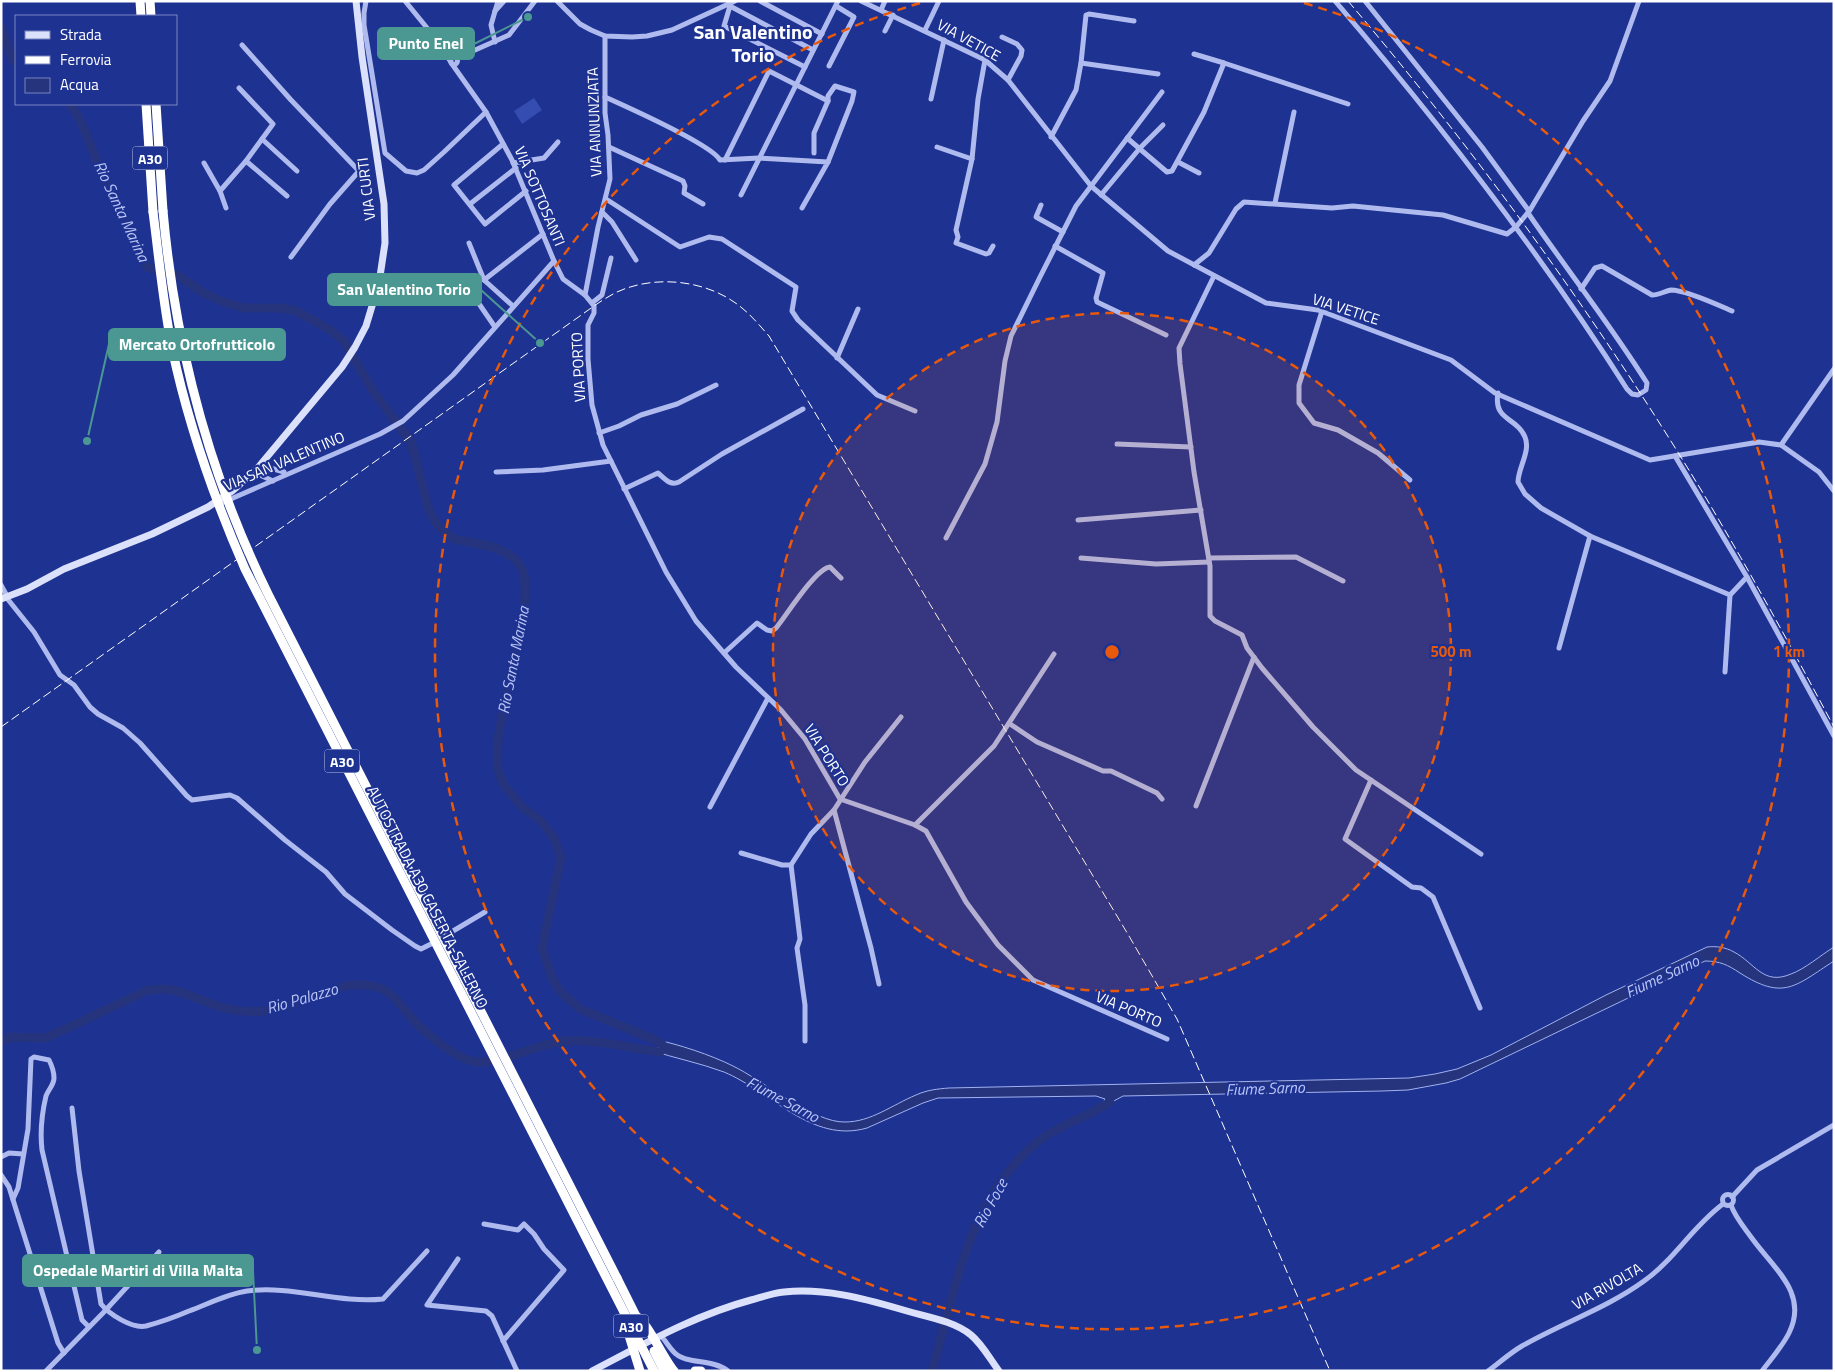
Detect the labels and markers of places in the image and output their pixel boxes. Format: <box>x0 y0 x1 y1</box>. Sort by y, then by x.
callout: Punto Enel <box>378 28 474 59</box>
callout: San Valentino Torio <box>328 274 481 305</box>
callout: Mercato Ortofrutticolo <box>109 329 285 360</box>
centre of rings <box>1103 643 1121 661</box>
callout: Ospedale Martiri di Villa Malta <box>23 1255 253 1286</box>

